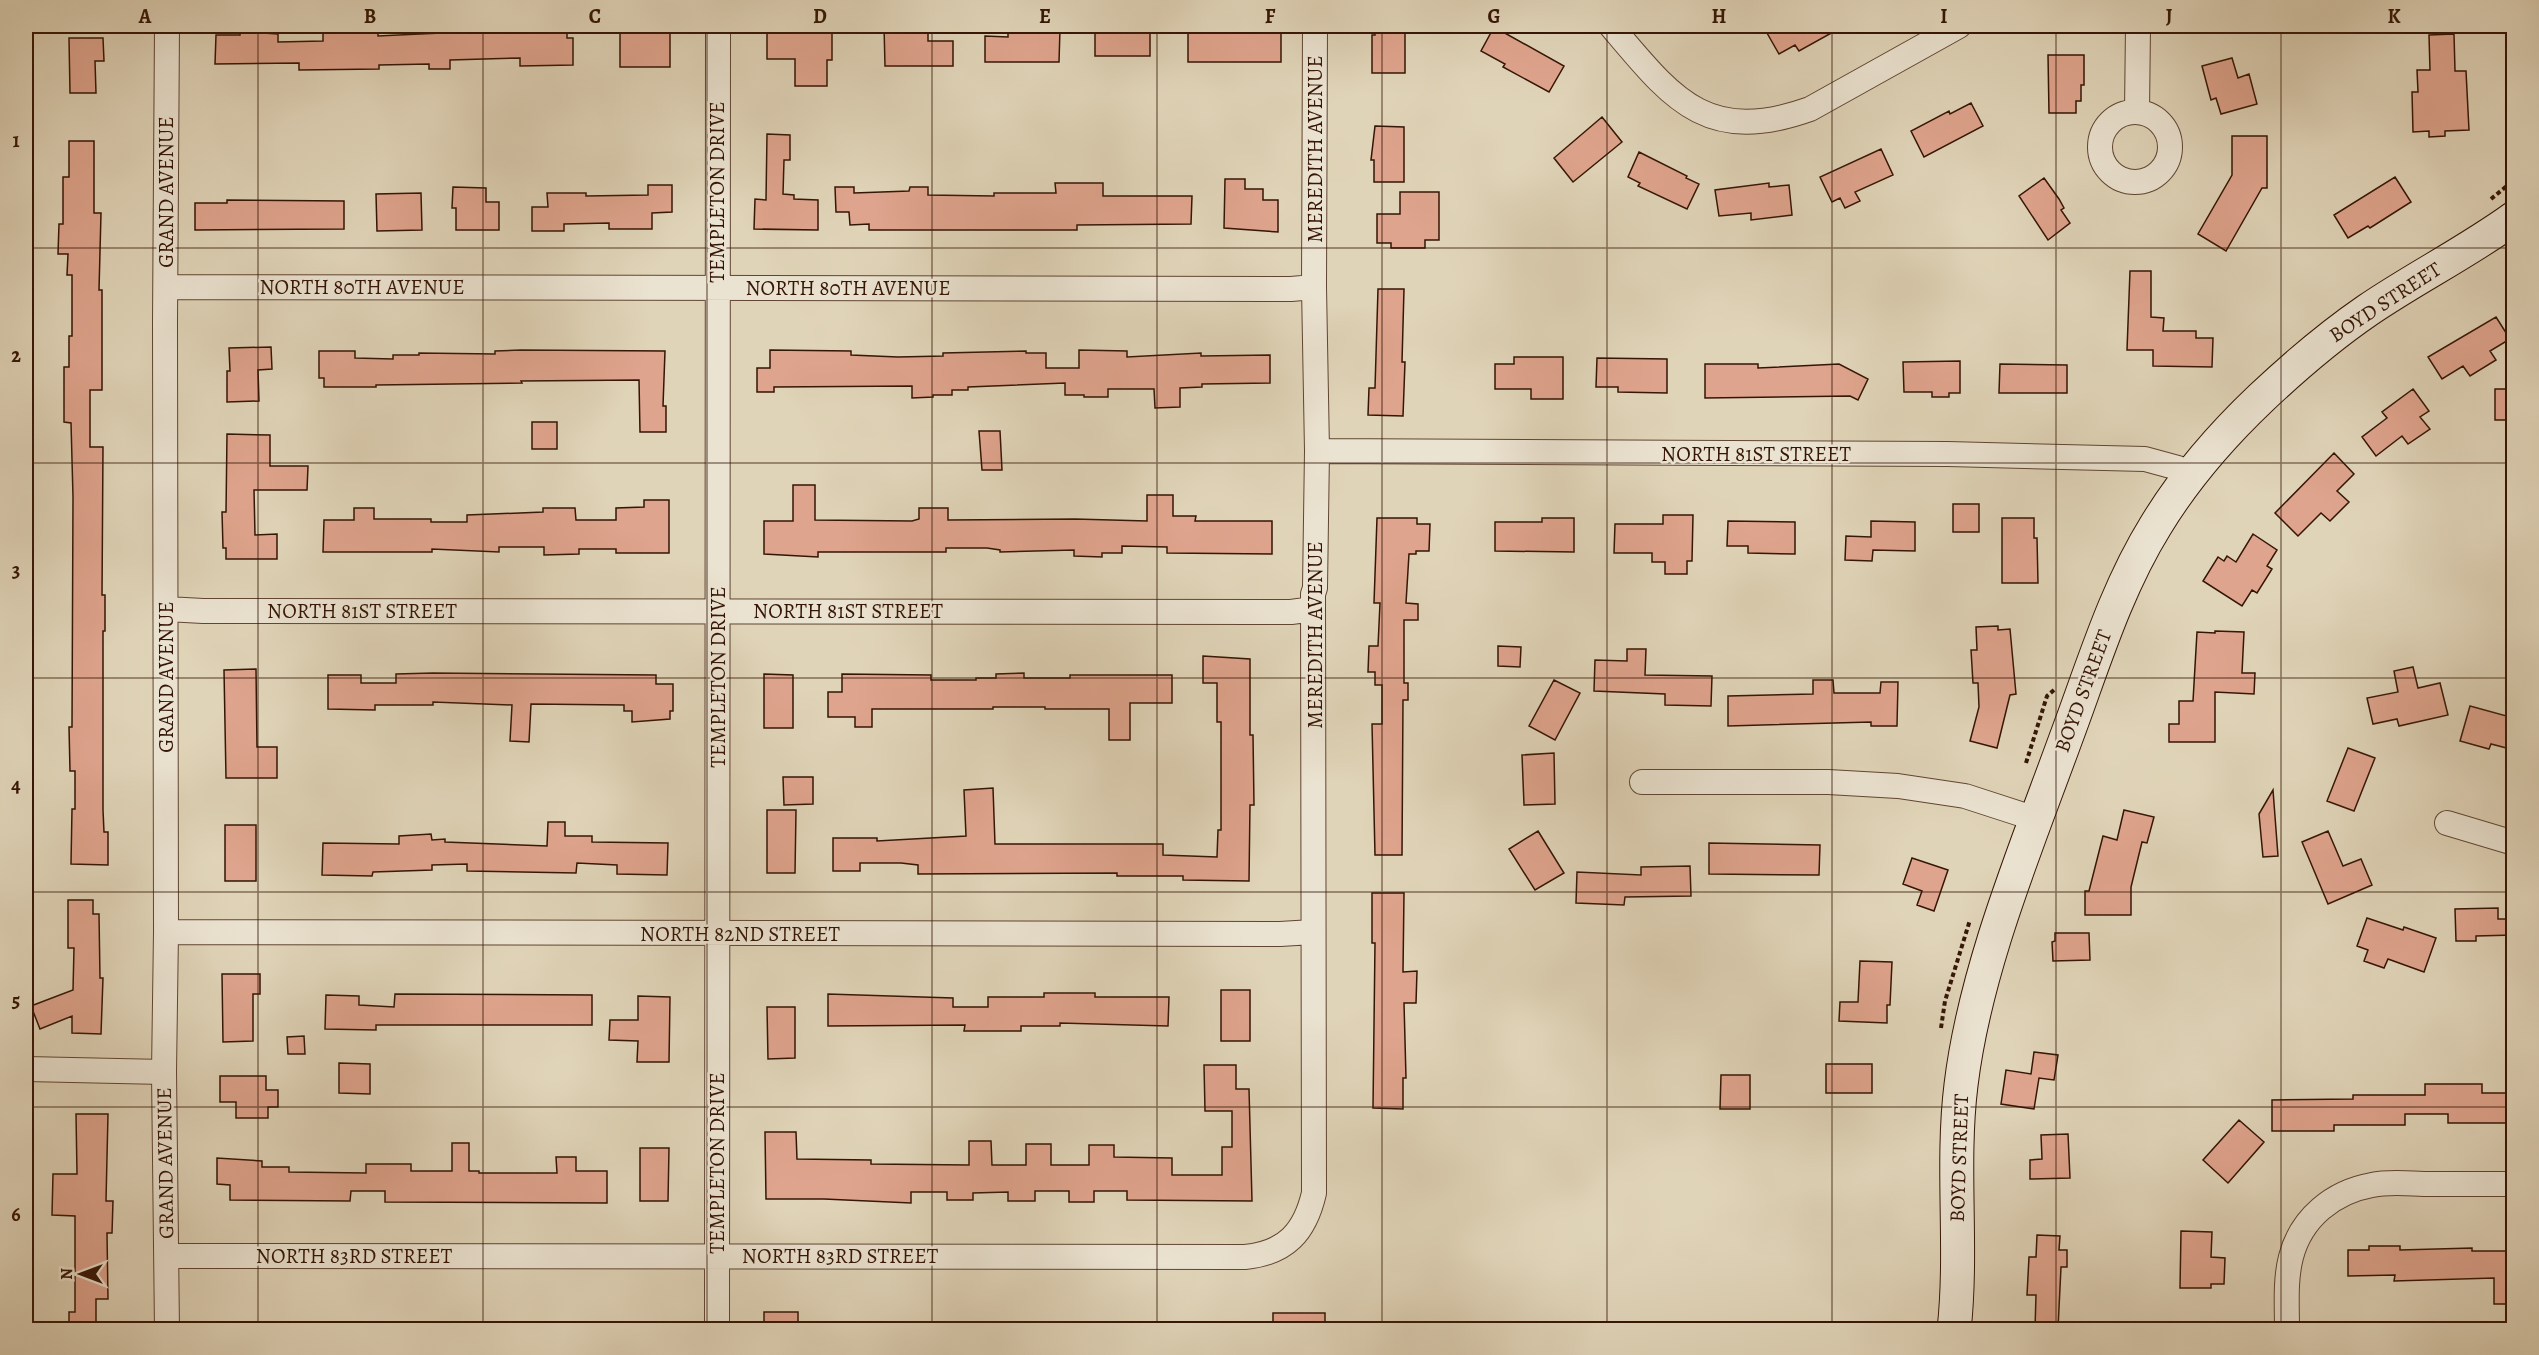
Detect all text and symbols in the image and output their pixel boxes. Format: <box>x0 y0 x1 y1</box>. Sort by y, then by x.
text: A <box>138 3 152 30</box>
text: B <box>364 3 376 30</box>
text: C <box>589 3 601 30</box>
text: D <box>813 3 827 30</box>
text: E <box>1039 3 1051 30</box>
text: F <box>1265 3 1276 30</box>
text: G <box>1487 3 1501 30</box>
text: H <box>1712 3 1727 30</box>
text: I <box>1940 3 1948 30</box>
text: J <box>2166 3 2173 30</box>
text: K <box>2387 3 2401 30</box>
street label: MEREDITH AVENUE <box>1301 55 1329 243</box>
street label: TEMPLETON DRIVE <box>703 101 731 283</box>
street label: GRAND AVENUE <box>152 116 180 268</box>
text: 1 <box>12 127 20 154</box>
street label: BOYD STREET <box>2323 255 2447 349</box>
street label: NORTH 80TH AVENUE <box>259 273 465 301</box>
street label: NORTH 80TH AVENUE <box>745 274 951 302</box>
text: 2 <box>11 342 21 369</box>
street label: NORTH 81ST STREET <box>1661 440 1851 468</box>
street label: MEREDITH AVENUE <box>1301 541 1329 729</box>
text: 3 <box>12 557 20 584</box>
street label: TEMPLETON DRIVE <box>704 586 732 768</box>
street label: NORTH 81ST STREET <box>267 597 457 625</box>
street label: NORTH 81ST STREET <box>753 597 943 625</box>
street label: GRAND AVENUE <box>152 601 180 753</box>
street label: BOYD STREET <box>2048 625 2118 756</box>
text: 4 <box>11 772 21 799</box>
street label: NORTH 82ND STREET <box>640 920 840 948</box>
text: 5 <box>12 987 20 1014</box>
street label: TEMPLETON DRIVE <box>703 1072 731 1254</box>
street label: GRAND AVENUE <box>150 1087 180 1239</box>
street label: BOYD STREET <box>1943 1093 1975 1223</box>
text: 6 <box>11 1201 21 1228</box>
street label: NORTH 83RD STREET <box>256 1242 453 1270</box>
street label: NORTH 83RD STREET <box>742 1242 939 1270</box>
north arrow <box>51 1244 111 1304</box>
text: N <box>56 1268 78 1280</box>

